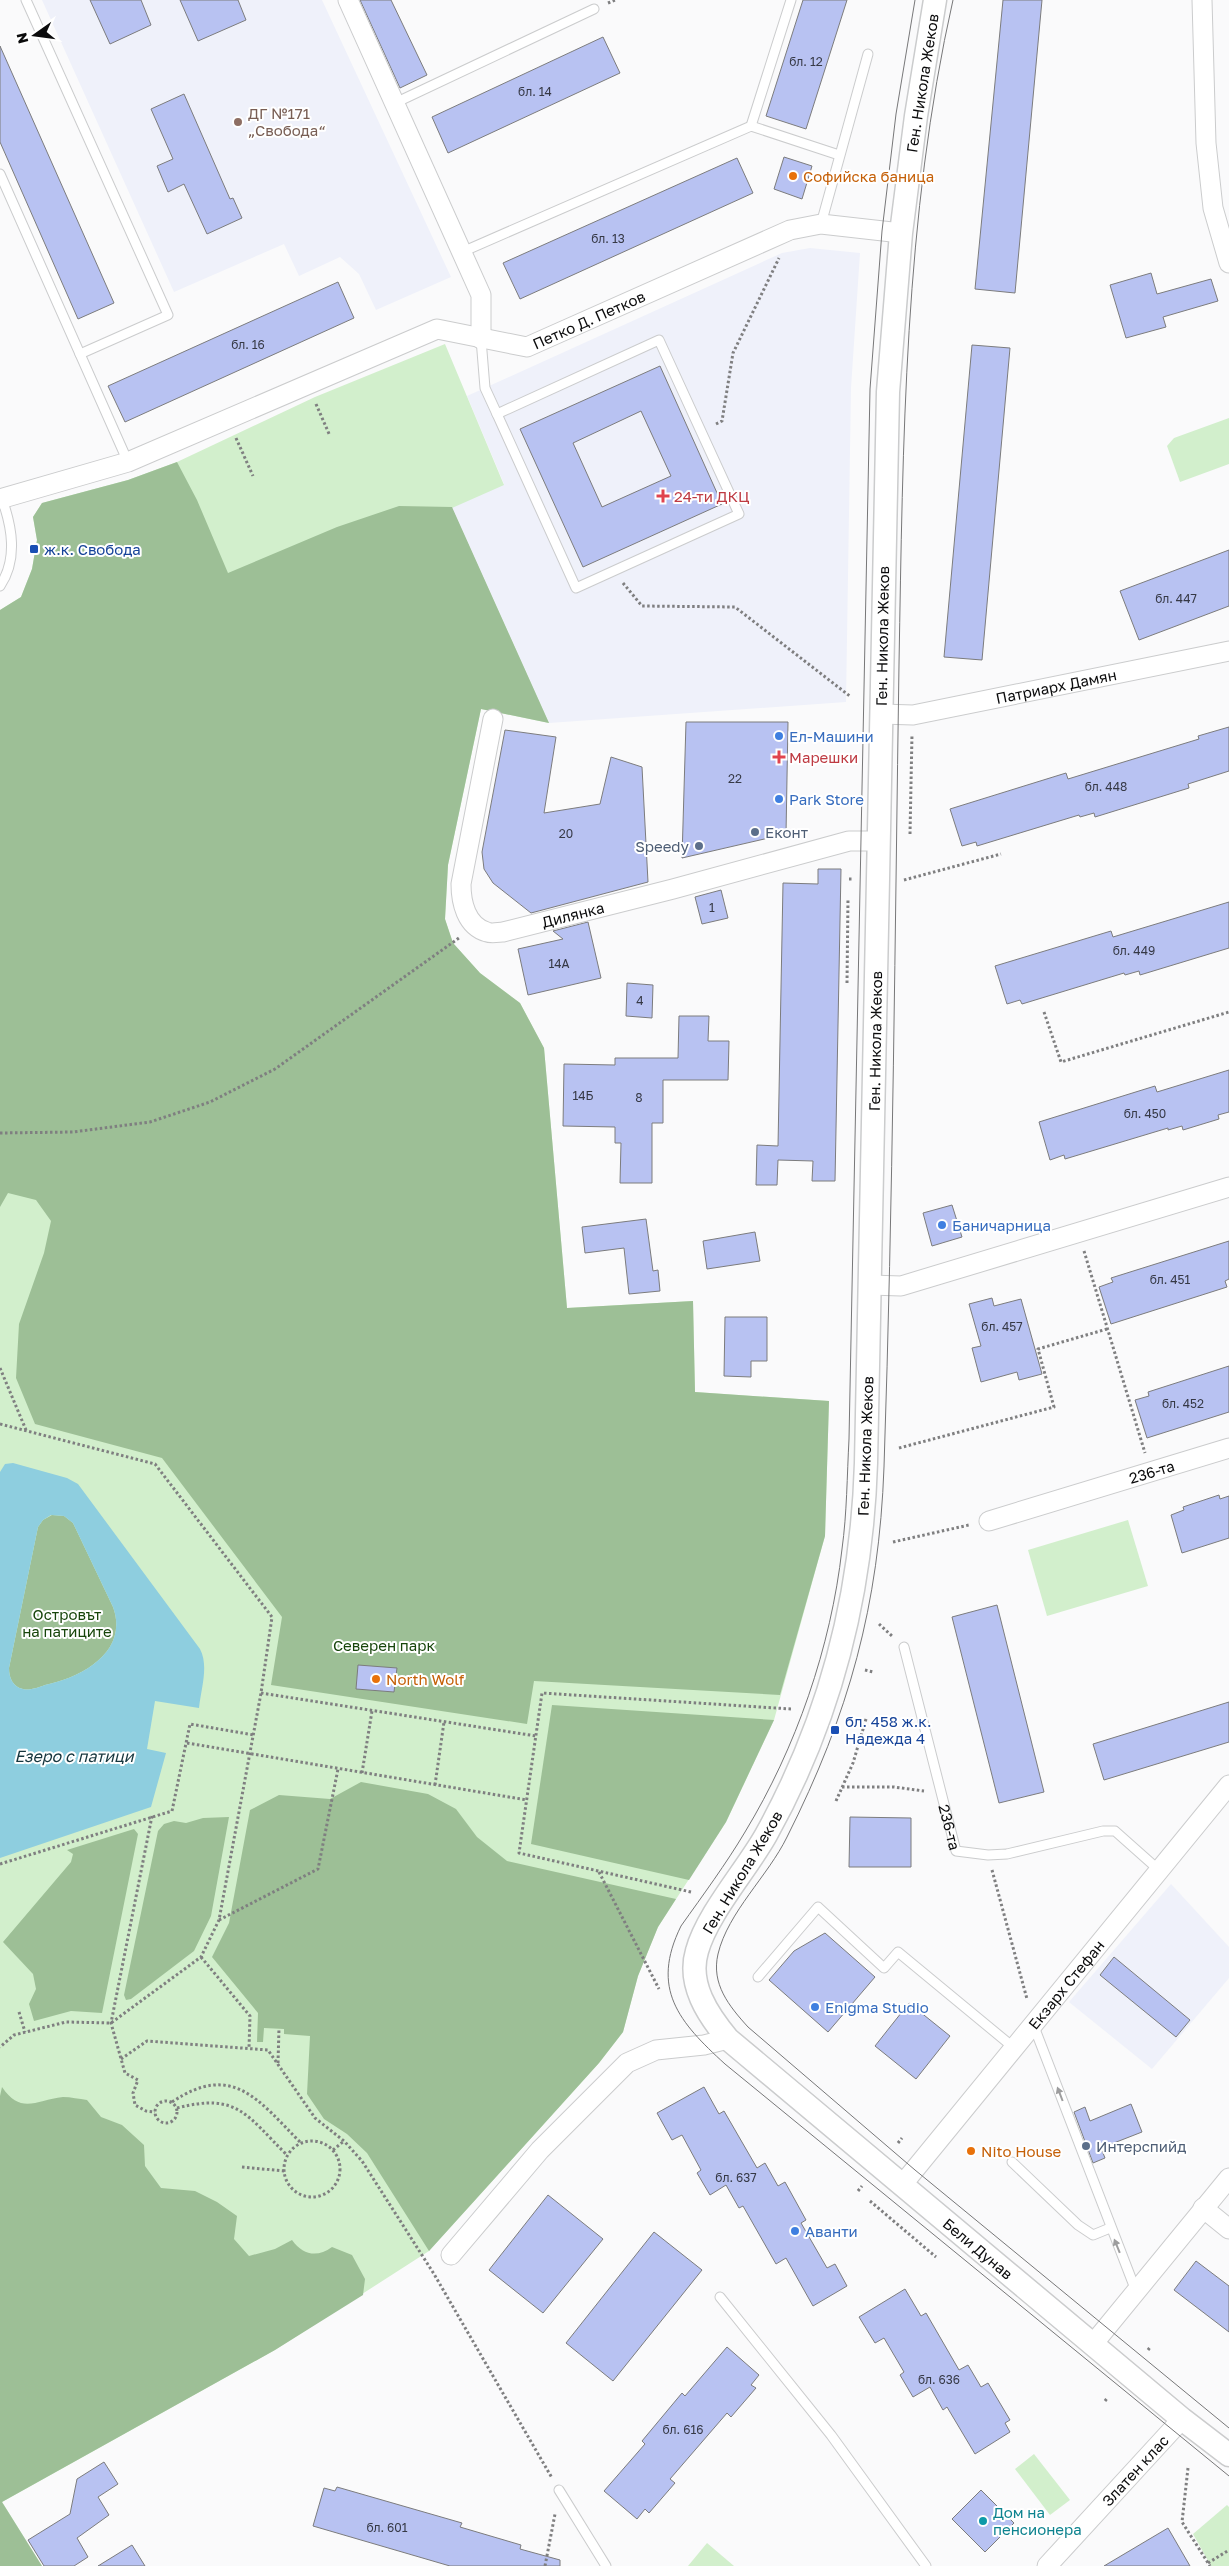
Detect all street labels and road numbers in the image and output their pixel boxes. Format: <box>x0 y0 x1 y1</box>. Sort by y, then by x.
street label: Ген. Никола Жеков <box>902 12 942 154</box>
street label: Петко Д. Петков <box>530 287 648 352</box>
street label: Ген. Никола Жеков <box>872 566 892 706</box>
street label: Патриарх Дамян <box>994 665 1118 707</box>
street label: Дилянка <box>540 898 606 931</box>
street label: Ген. Никола Жеков <box>865 971 885 1111</box>
street label: Ген. Никола Жеков <box>854 1376 876 1516</box>
street label: 236-та <box>1127 1456 1177 1487</box>
street label: 236-та <box>935 1802 964 1852</box>
street label: Ген. Никола Жеков <box>698 1807 786 1937</box>
street label: Екзарх Стефан <box>1024 1936 1108 2033</box>
street label: Бели Дунав <box>940 2214 1017 2283</box>
street label: Златен клас <box>1098 2431 1172 2509</box>

